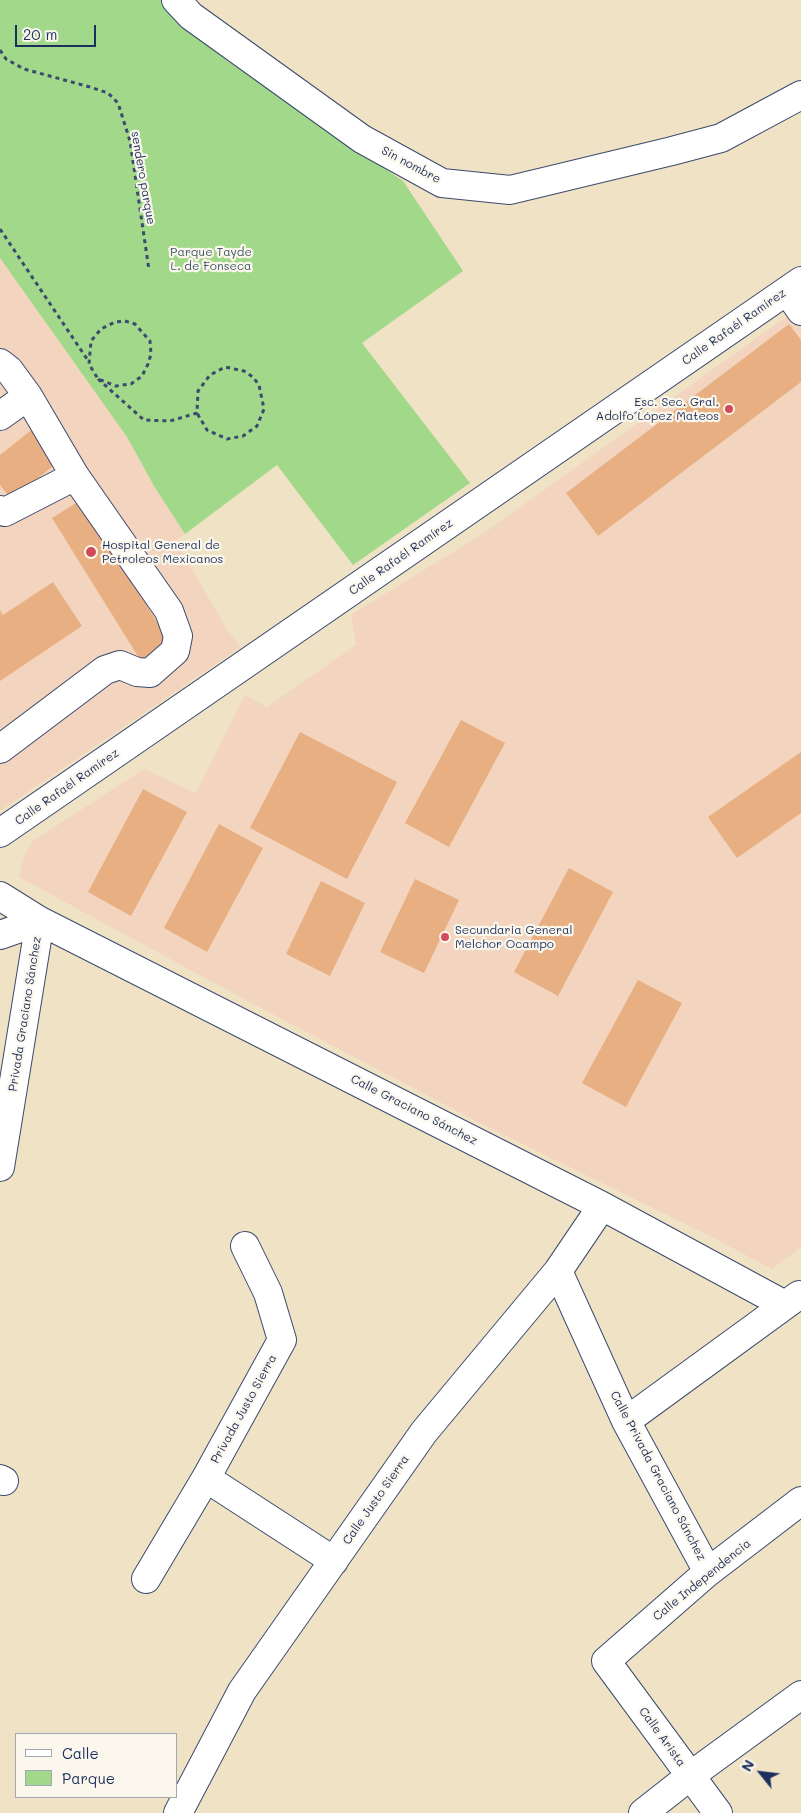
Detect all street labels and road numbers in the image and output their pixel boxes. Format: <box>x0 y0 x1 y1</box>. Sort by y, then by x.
street label: sendero parque <box>128 130 158 226</box>
street label: Sin nombre <box>379 143 443 187</box>
street label: Calle Rafaél Ramírez <box>679 286 789 368</box>
street label: Calle Rafaél Ramírez <box>346 516 456 598</box>
street label: Calle Rafaél Ramírez <box>12 746 122 828</box>
street label: Privada Graciano Sánchez <box>6 935 44 1093</box>
street label: Calle Graciano Sánchez <box>348 1072 480 1148</box>
street label: Privada Justo Sierra <box>208 1352 280 1466</box>
street label: Calle Privada Graciano Sánchez <box>607 1389 709 1563</box>
street label: Calle Justo Sierra <box>340 1452 412 1548</box>
street label: Calle Independencia <box>650 1536 754 1624</box>
street label: Calle Arista <box>636 1704 688 1770</box>

